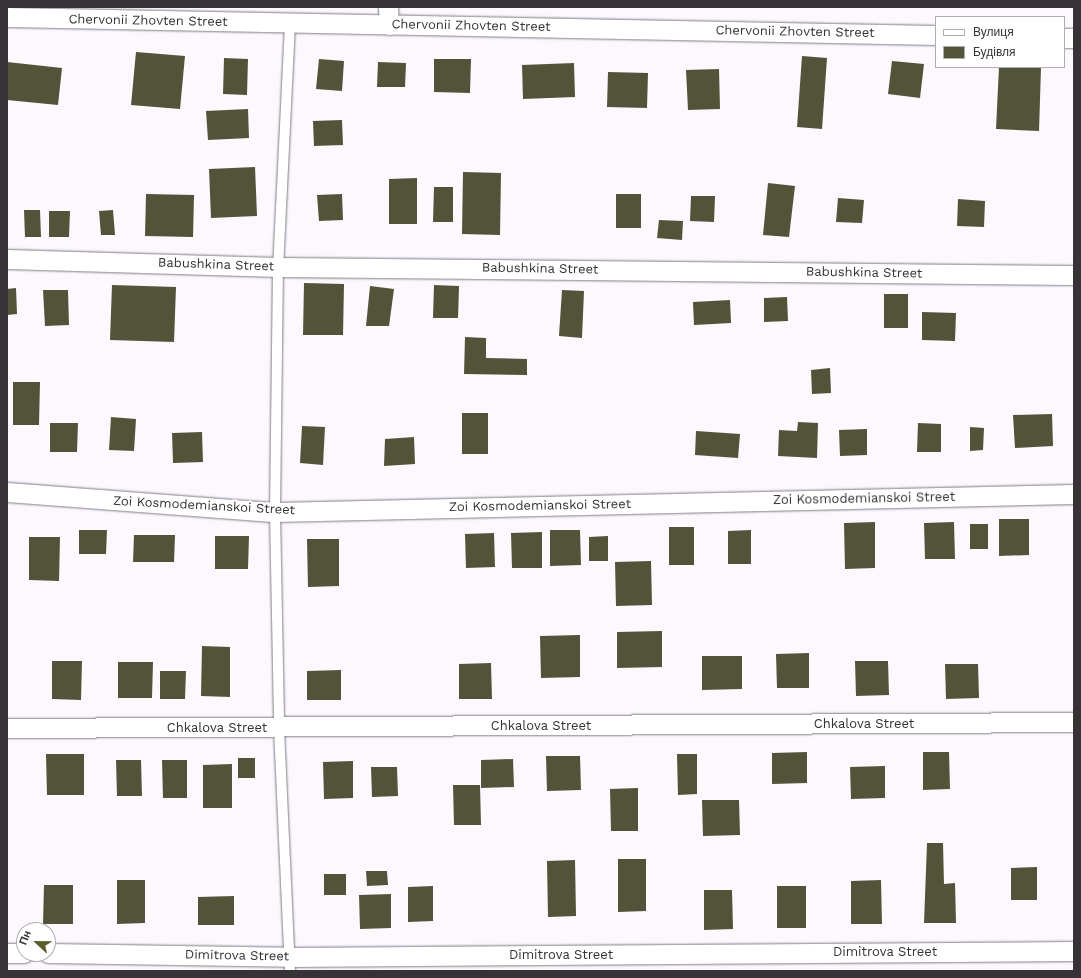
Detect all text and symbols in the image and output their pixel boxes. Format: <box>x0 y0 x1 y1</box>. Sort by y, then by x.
street label: Chervonii Zhovten Street <box>68 12 228 30</box>
legend <box>935 16 1065 68</box>
street label: Chervonii Zhovten Street <box>391 17 551 35</box>
street label: Chervonii Zhovten Street <box>715 23 875 41</box>
text: Вулиця <box>973 25 1014 39</box>
text: Будівля <box>973 45 1015 59</box>
street label: Babushkina Street <box>157 255 275 275</box>
street label: Babushkina Street <box>482 260 598 278</box>
street label: Babushkina Street <box>806 264 922 282</box>
street label: Zoi Kosmodemianskoi Street <box>773 490 955 508</box>
street label: Zoi Kosmodemianskoi Street <box>113 493 295 519</box>
street label: Zoi Kosmodemianskoi Street <box>449 497 631 515</box>
street label: Chkalova Street <box>814 716 914 732</box>
street label: Chkalova Street <box>491 718 591 734</box>
street label: Chkalova Street <box>167 720 267 736</box>
north arrow <box>16 922 56 962</box>
text: Пн <box>17 929 34 947</box>
street label: Dimitrova Street <box>833 944 937 960</box>
street label: Dimitrova Street <box>185 947 289 965</box>
street label: Dimitrova Street <box>509 947 613 963</box>

